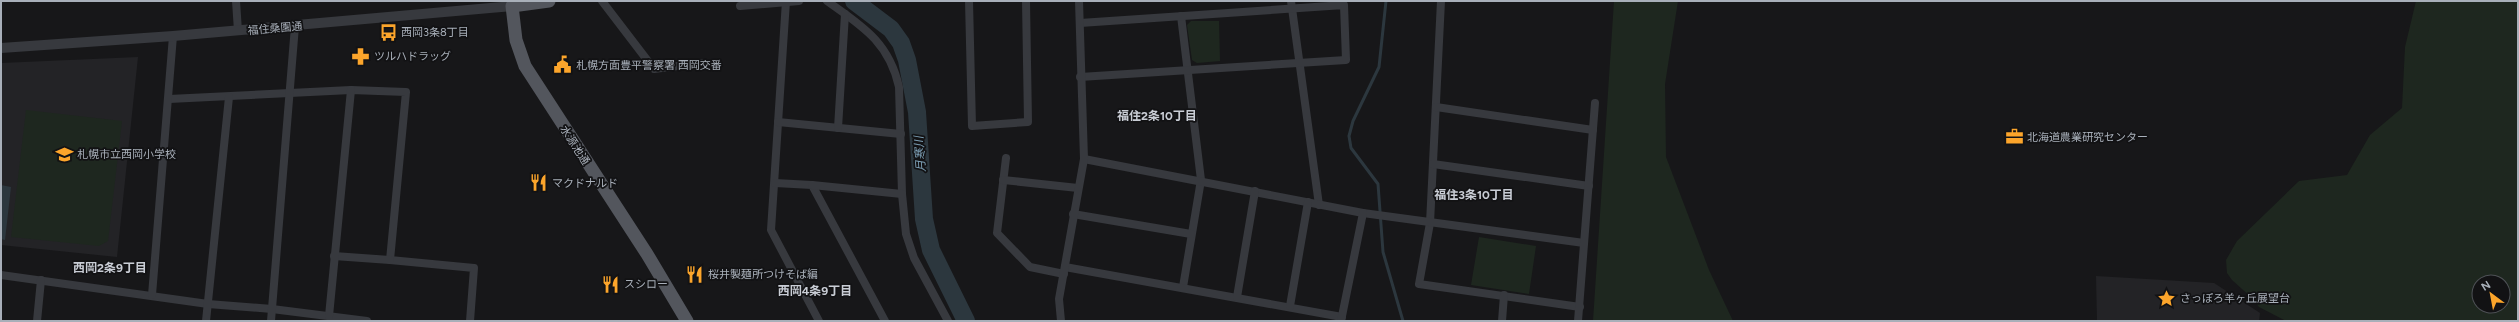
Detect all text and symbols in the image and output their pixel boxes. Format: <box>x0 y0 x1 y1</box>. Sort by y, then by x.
street label: 福住桑園通 <box>247 20 303 37</box>
bus stop icon: 西岡3条8丁目 <box>378 22 398 42</box>
place label: 西岡3条8丁目 <box>401 26 469 39</box>
pharmacy icon: ツルハドラッグ <box>351 46 371 66</box>
place label: ツルハドラッグ <box>374 50 451 63</box>
public building icon: 札幌方面豊平警察署 西岡交番 <box>553 55 573 75</box>
place label: 札幌方面豊平警察署 西岡交番 <box>576 59 722 72</box>
district label: 福住2条10丁目 <box>1117 109 1197 123</box>
street label: 水源池通 <box>557 123 592 167</box>
office icon: 北海道農業研究センター <box>2004 127 2024 147</box>
place label: 北海道農業研究センター <box>2027 131 2148 144</box>
water label: 月寒川 <box>912 134 928 172</box>
school or university icon: 札幌市立西岡小学校 <box>54 144 74 164</box>
place label: 札幌市立西岡小学校 <box>77 148 176 161</box>
restaurant icon: マクドナルド <box>529 173 549 193</box>
place label: マクドナルド <box>552 177 618 190</box>
district label: 福住3条10丁目 <box>1434 188 1514 202</box>
district label: 西岡2条9丁目 <box>73 261 147 275</box>
restaurant icon: 桜井製麺所つけそば編 <box>685 264 705 284</box>
place label: 桜井製麺所つけそば編 <box>708 268 818 281</box>
restaurant icon: スシロー <box>601 274 621 294</box>
north arrow <box>2471 274 2511 314</box>
place label: スシロー <box>624 278 668 291</box>
text: N <box>2479 278 2493 294</box>
district label: 西岡4条9丁目 <box>778 284 852 298</box>
place icon: さっぽろ羊ヶ丘展望台 <box>2157 288 2177 308</box>
place label: さっぽろ羊ヶ丘展望台 <box>2180 292 2290 305</box>

